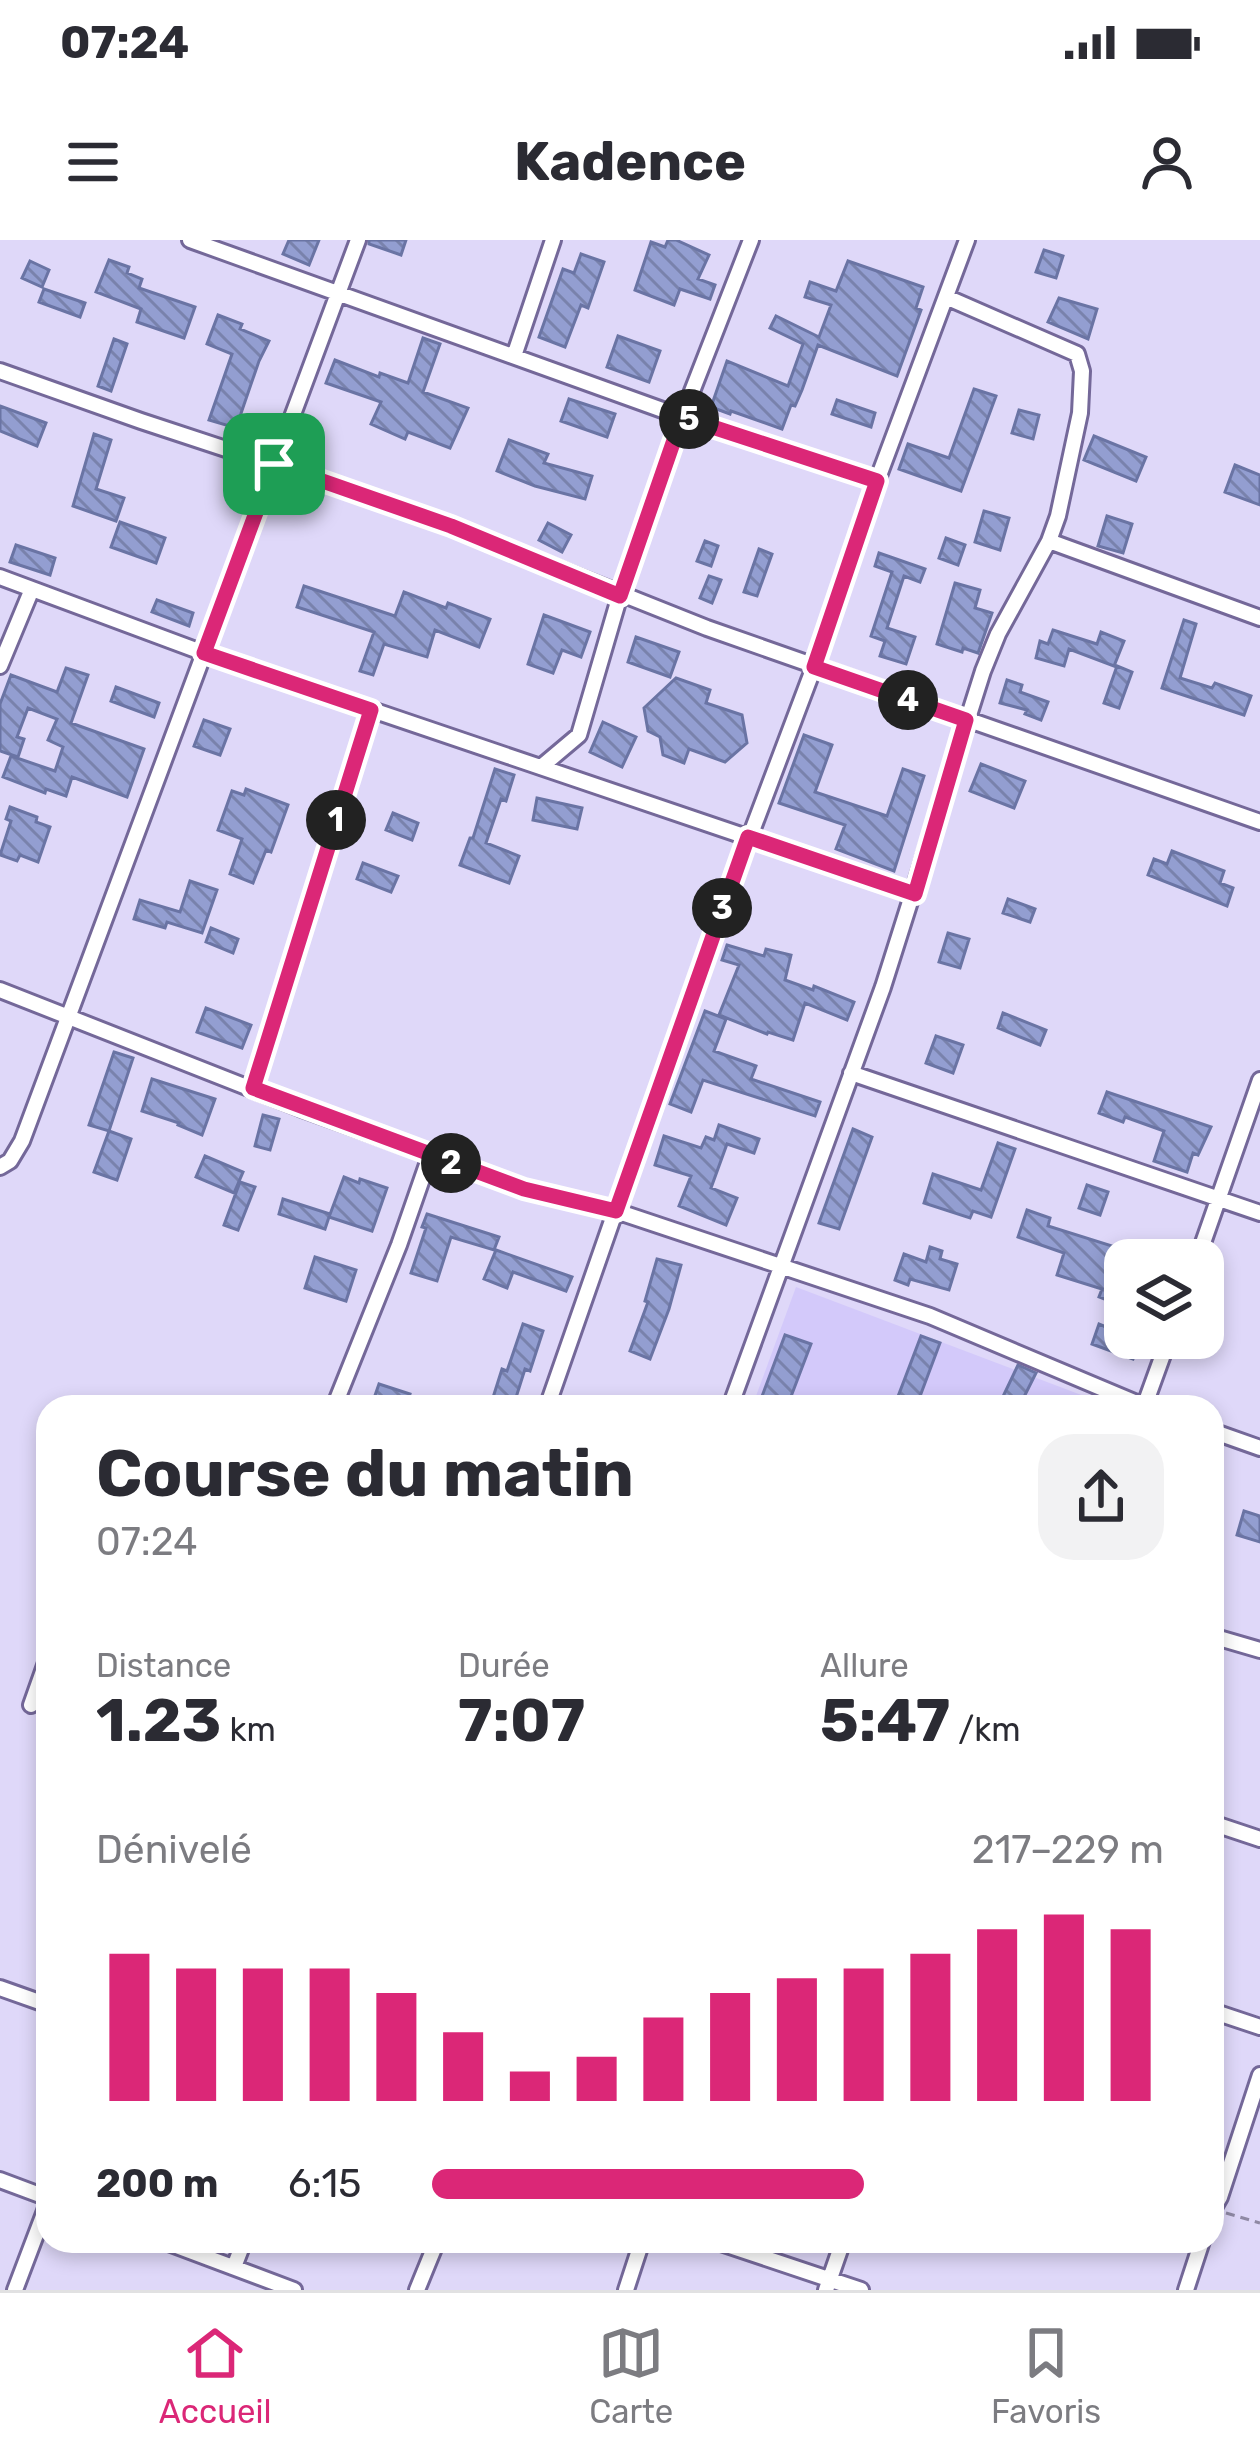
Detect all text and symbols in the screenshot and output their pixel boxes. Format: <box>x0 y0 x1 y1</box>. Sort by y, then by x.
text: 07:24 <box>60 16 189 69</box>
icon: menu <box>60 129 126 195</box>
icon: person <box>1134 129 1200 195</box>
text: Kadence <box>514 130 746 194</box>
pin: 5 <box>659 389 719 449</box>
text: 5 <box>678 399 700 438</box>
pin <box>223 413 325 515</box>
icon: arrive <box>241 431 307 497</box>
pin: 4 <box>878 670 938 730</box>
text: 4 <box>897 680 919 719</box>
pin: 1 <box>306 790 366 850</box>
text: 1 <box>328 800 344 839</box>
pin: 3 <box>692 878 752 938</box>
text: 3 <box>711 888 733 927</box>
pin: 2 <box>421 1133 481 1193</box>
text: 2 <box>440 1143 462 1182</box>
map controls <box>1104 1239 1224 1359</box>
button: layers <box>1104 1239 1224 1359</box>
text: Course du matin <box>96 1434 634 1513</box>
button: share <box>1038 1434 1164 1560</box>
text: 07:24 <box>96 1519 198 1565</box>
text: Distance <box>96 1646 231 1685</box>
text: Durée <box>458 1646 550 1685</box>
text: Allure <box>820 1646 909 1685</box>
text: 1.23 <box>96 1685 221 1756</box>
text: 7:07 <box>458 1685 585 1756</box>
text: 5:47 <box>820 1685 950 1756</box>
text: km <box>221 1710 276 1749</box>
text: /km <box>950 1710 1021 1749</box>
text: Dénivelé <box>96 1827 252 1873</box>
text: 217–229 m <box>972 1827 1164 1873</box>
text: 200 m <box>96 2161 218 2207</box>
text: 6:15 <box>288 2161 361 2207</box>
tab: Accueil <box>159 2320 272 2431</box>
tab: Carte <box>589 2320 673 2431</box>
tab: Favoris <box>991 2320 1101 2431</box>

